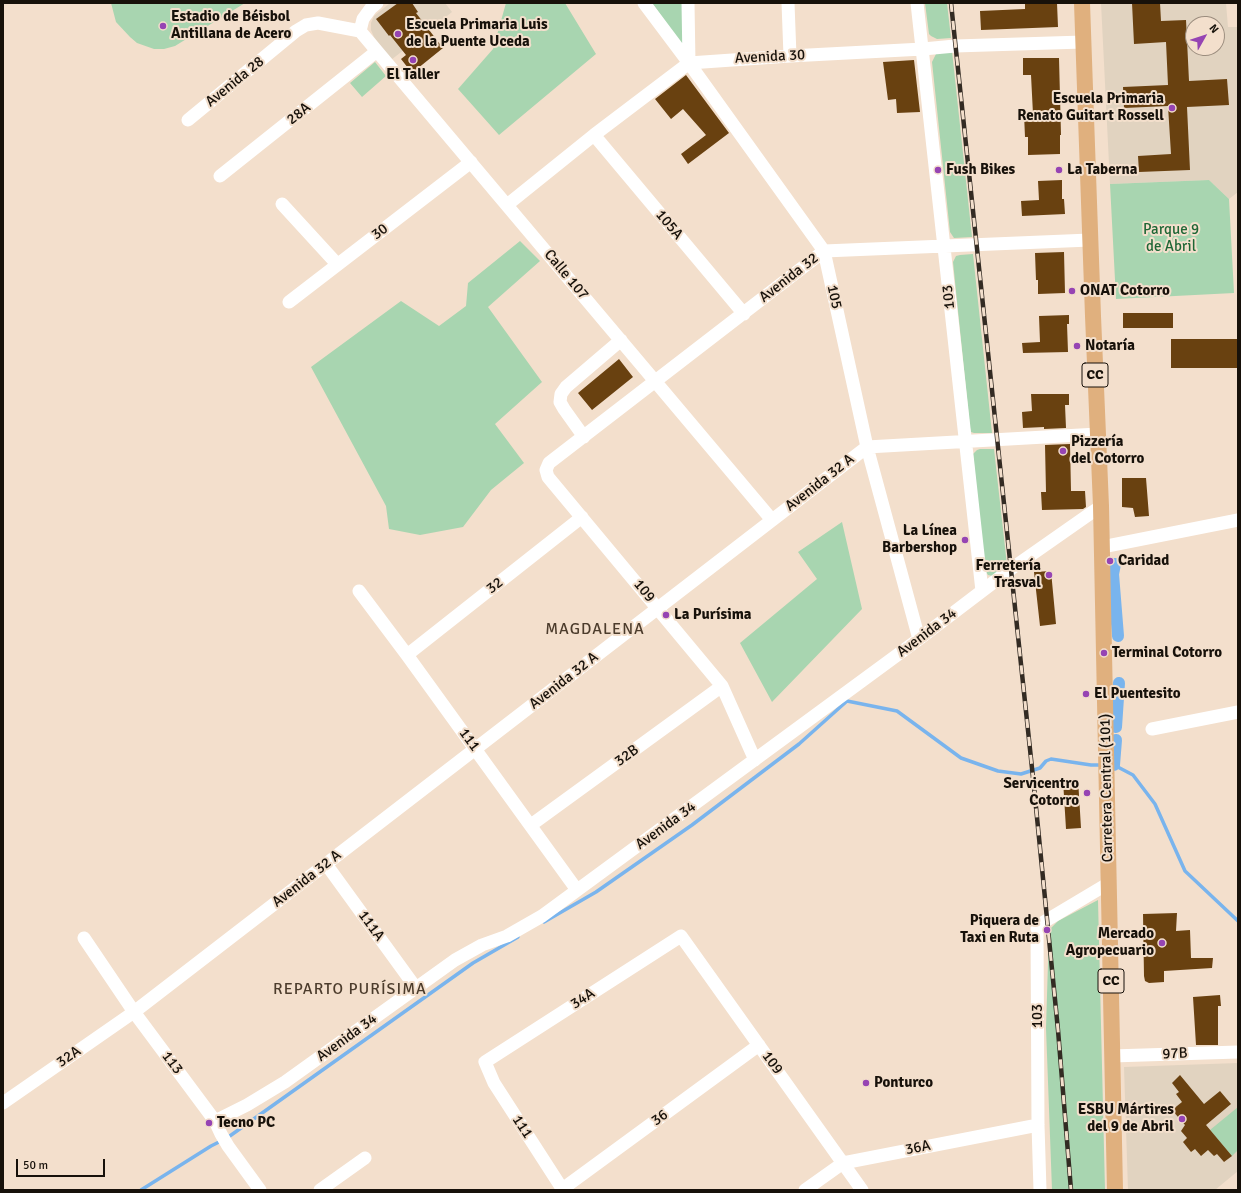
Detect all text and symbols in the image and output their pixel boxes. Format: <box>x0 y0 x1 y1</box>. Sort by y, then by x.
place label: Estadio de Béisbol Antillana de Acero <box>171 8 291 43</box>
place label: Escuela Primaria Luis de la Puente Uceda <box>406 16 548 51</box>
north arrow <box>1185 16 1225 56</box>
marker: Estadio de Béisbol Antillana de Acero <box>158 21 168 31</box>
text: N <box>1206 22 1221 36</box>
marker: Escuela Primaria Luis de la Puente Uceda <box>393 29 403 39</box>
street label: Avenida 30 <box>734 46 806 68</box>
street label: Avenida 28 <box>202 53 268 111</box>
marker: El Taller <box>408 55 418 65</box>
place label: El Taller <box>386 66 440 84</box>
place label: Escuela Primaria Renato Guitart Rossell <box>1017 90 1164 125</box>
street label: 28A <box>283 99 315 129</box>
marker: Escuela Primaria Renato Guitart Rossell <box>1167 103 1177 113</box>
place label: Fush Bikes <box>946 161 1015 179</box>
place label: La Taberna <box>1067 161 1137 179</box>
marker: Fush Bikes <box>933 165 943 175</box>
marker: La Taberna <box>1054 165 1064 175</box>
street label: 105A <box>651 206 687 244</box>
street label: 30 <box>368 220 392 244</box>
park label: Parque 9 de Abril <box>1143 221 1199 256</box>
street label: Calle 107 <box>540 246 592 304</box>
street label: Avenida 32 <box>756 249 822 307</box>
place label: ONAT Cotorro <box>1080 282 1170 300</box>
street label: 105 <box>823 283 845 311</box>
street label: 103 <box>939 284 959 310</box>
marker: ONAT Cotorro <box>1067 286 1077 296</box>
place label: Notaría <box>1085 337 1135 355</box>
marker: Notaría <box>1072 341 1082 351</box>
road number: CC <box>1082 363 1108 387</box>
place label: Pizzería del Cotorro <box>1071 433 1144 468</box>
marker: Pizzería del Cotorro <box>1058 446 1068 456</box>
street label: Avenida 32 A <box>782 450 858 516</box>
place label: La Línea Barbershop <box>882 522 957 557</box>
marker: La Línea Barbershop <box>960 535 970 545</box>
place label: Caridad <box>1118 552 1169 570</box>
marker: Caridad <box>1105 556 1115 566</box>
place label: Ferretería Trasval <box>976 557 1041 592</box>
marker: Ferretería Trasval <box>1044 570 1054 580</box>
street label: 32 <box>483 574 507 598</box>
street label: 109 <box>629 576 659 606</box>
street label: Avenida 34 <box>893 605 961 661</box>
place label: La Purísima <box>674 606 751 624</box>
marker: La Purísima <box>661 610 671 620</box>
district label: MAGDALENA <box>545 620 645 640</box>
place label: Terminal Cotorro <box>1112 644 1222 662</box>
street label: Avenida 32 A <box>526 648 602 714</box>
marker: Terminal Cotorro <box>1099 648 1109 658</box>
place label: El Puentesito <box>1094 685 1181 703</box>
marker: El Puentesito <box>1081 689 1091 699</box>
street label: Carretera Central (101) <box>1097 714 1117 862</box>
street label: 111 <box>455 725 483 755</box>
street label: 32B <box>611 741 643 771</box>
place label: Servicentro Cotorro <box>1003 775 1079 810</box>
marker: Servicentro Cotorro <box>1082 788 1092 798</box>
street label: Avenida 34 <box>632 798 700 854</box>
street label: Avenida 32 A <box>269 846 345 912</box>
street label: 111A <box>354 907 388 945</box>
place label: Piquera de Taxi en Ruta <box>960 912 1039 947</box>
marker: Piquera de Taxi en Ruta <box>1042 925 1052 935</box>
place label: Mercado Agropecuario <box>1066 925 1154 960</box>
marker: Mercado Agropecuario <box>1157 938 1167 948</box>
road number: CC <box>1098 969 1124 993</box>
district label: REPARTO PURÍSIMA <box>273 980 427 1000</box>
street label: 34A <box>567 985 599 1013</box>
street label: 103 <box>1029 1004 1047 1028</box>
street label: Avenida 34 <box>313 1010 381 1066</box>
street label: 32A <box>53 1042 85 1072</box>
street label: 97B <box>1162 1045 1188 1063</box>
street label: 113 <box>158 1048 186 1078</box>
street label: 109 <box>758 1048 786 1078</box>
place label: Ponturco <box>874 1074 933 1092</box>
marker: Ponturco <box>861 1078 871 1088</box>
place label: ESBU Mártires del 9 de Abril <box>1078 1101 1174 1136</box>
street label: 36 <box>648 1106 672 1130</box>
street label: 111 <box>508 1112 536 1142</box>
place label: Tecno PC <box>217 1114 275 1132</box>
marker: ESBU Mártires del 9 de Abril <box>1177 1114 1187 1124</box>
marker: Tecno PC <box>204 1118 214 1128</box>
street label: 36A <box>904 1137 932 1159</box>
scale bar <box>18 1151 107 1177</box>
text: 50 m <box>23 1158 48 1173</box>

